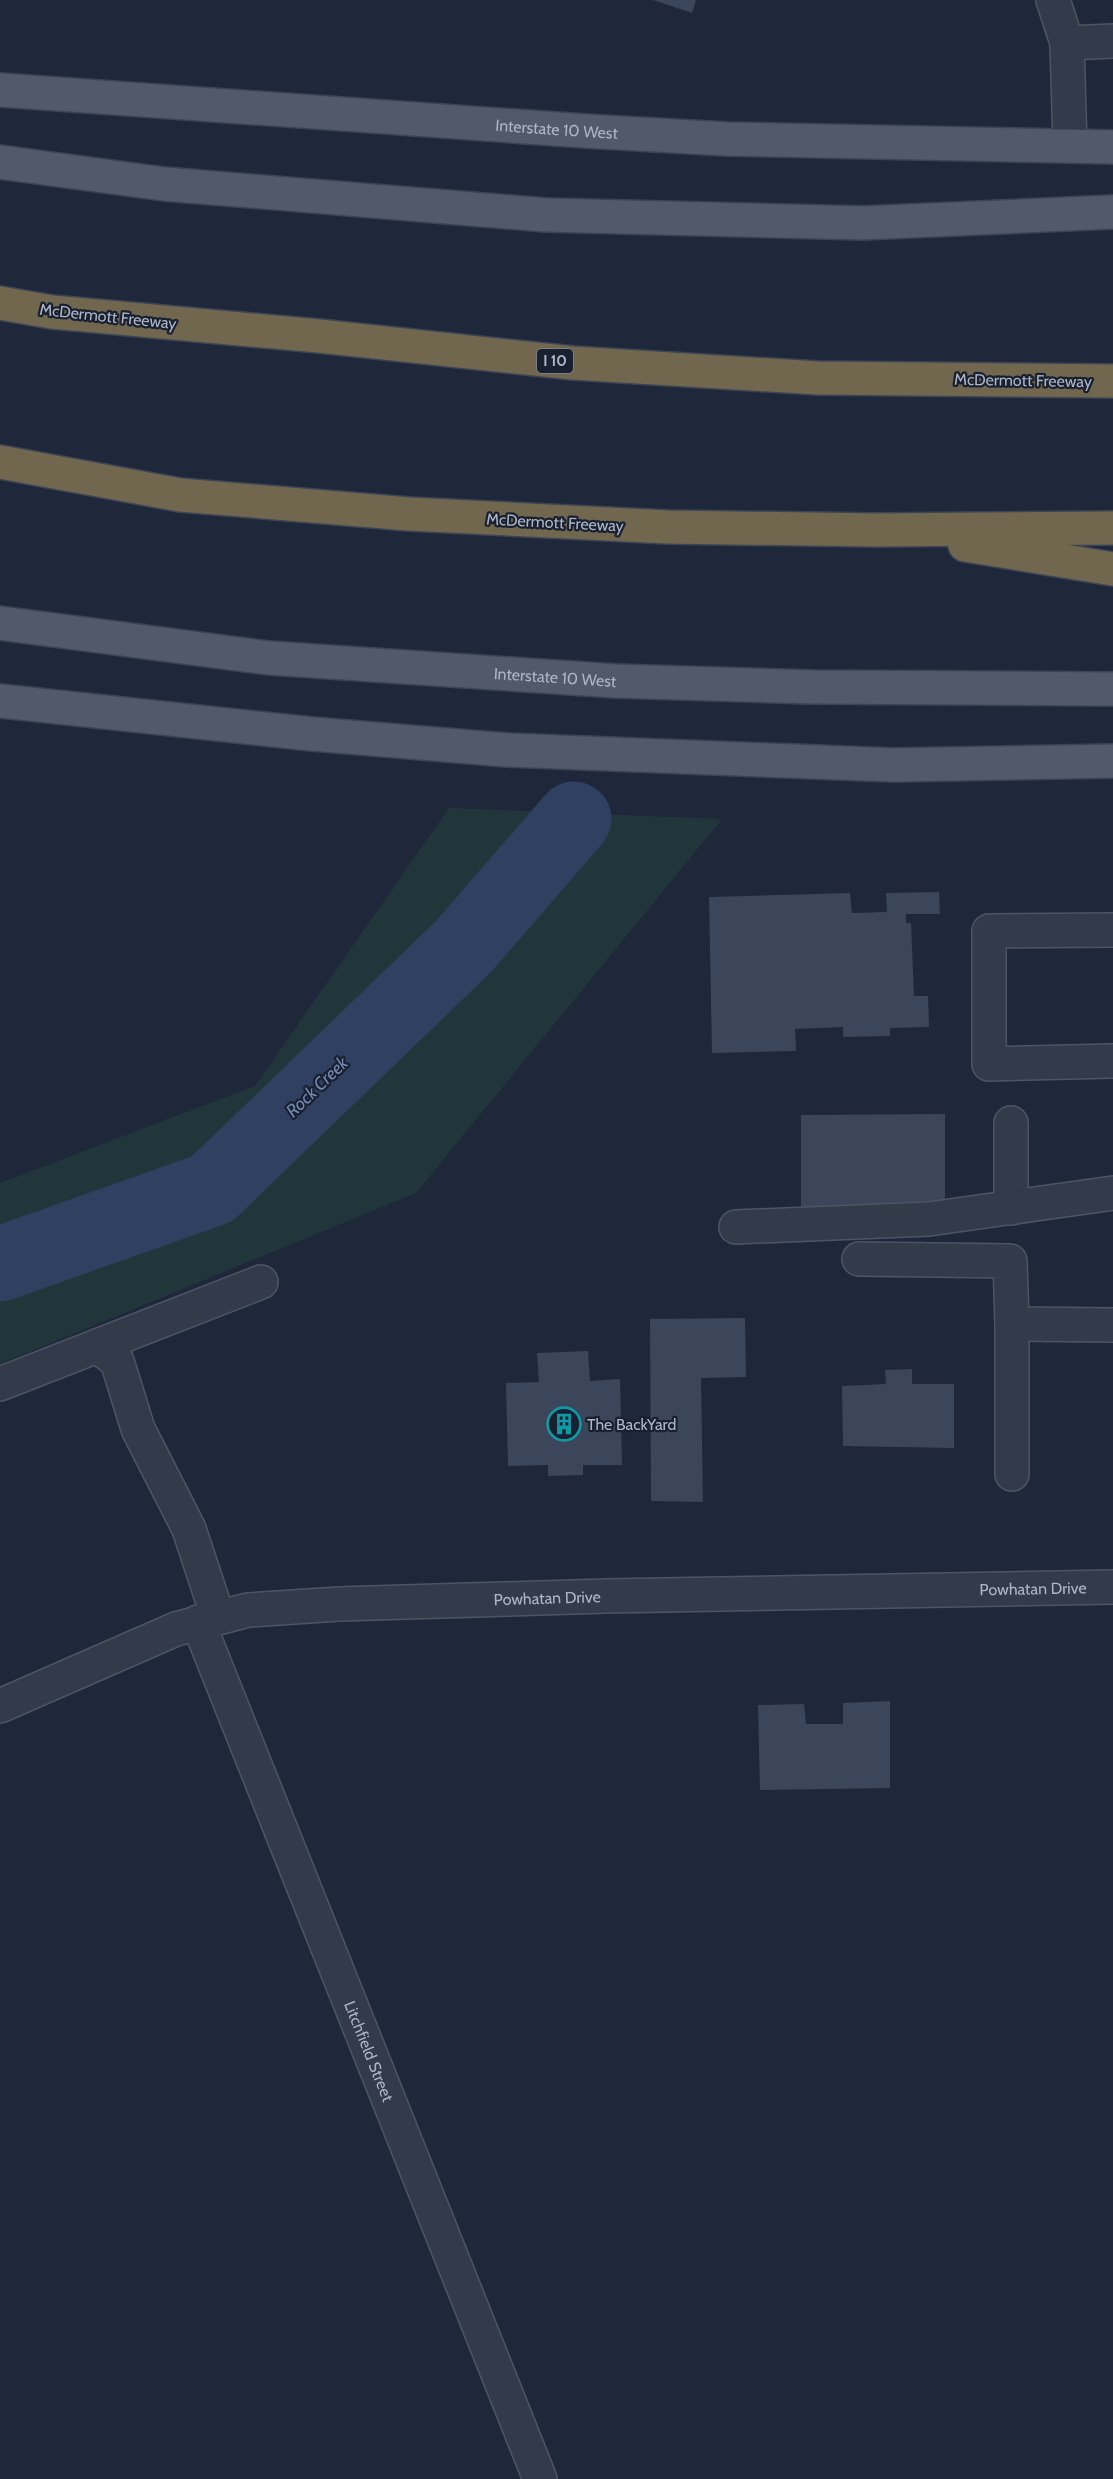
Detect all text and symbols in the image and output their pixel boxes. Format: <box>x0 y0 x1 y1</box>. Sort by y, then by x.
street label: Interstate 10 West <box>495 116 619 143</box>
street label: McDermott Freeway <box>38 300 177 333</box>
road number: I 10 <box>537 349 573 373</box>
street label: McDermott Freeway <box>954 370 1092 391</box>
street label: McDermott Freeway <box>486 509 624 536</box>
street label: Interstate 10 West <box>493 664 618 691</box>
water label: Rock Creek <box>281 1051 354 1122</box>
building icon: The BackYard <box>546 1406 582 1442</box>
place label: The BackYard <box>587 1415 676 1434</box>
street label: Powhatan Drive <box>979 1578 1087 1599</box>
street label: Powhatan Drive <box>493 1587 601 1609</box>
street label: Litchfield Street <box>340 1998 398 2105</box>

